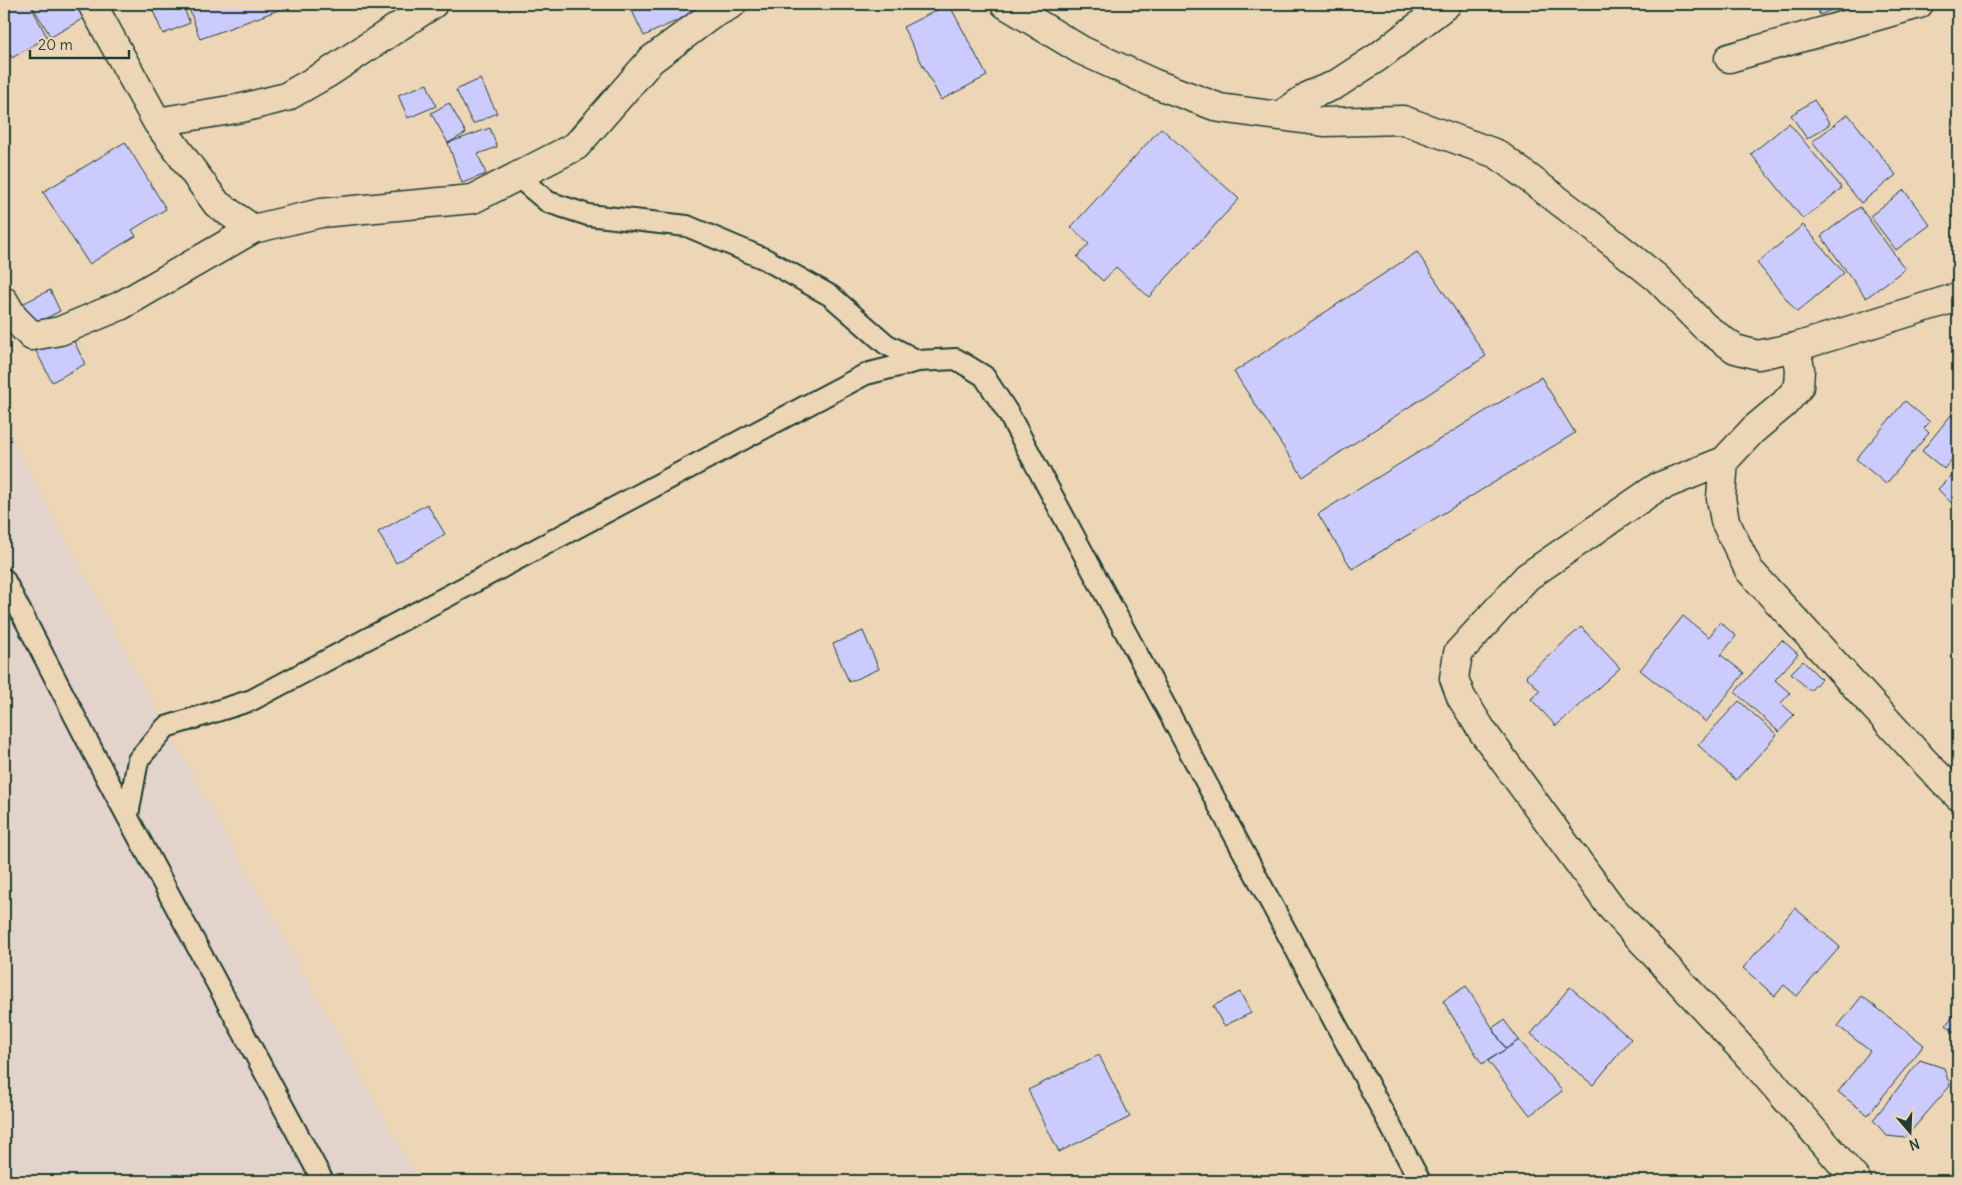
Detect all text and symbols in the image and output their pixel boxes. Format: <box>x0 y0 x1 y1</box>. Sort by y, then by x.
scale bar <box>30 28 129 60</box>
text: 20 m <box>38 35 73 54</box>
north arrow <box>1884 1108 1934 1158</box>
text: N <box>1907 1134 1922 1154</box>

